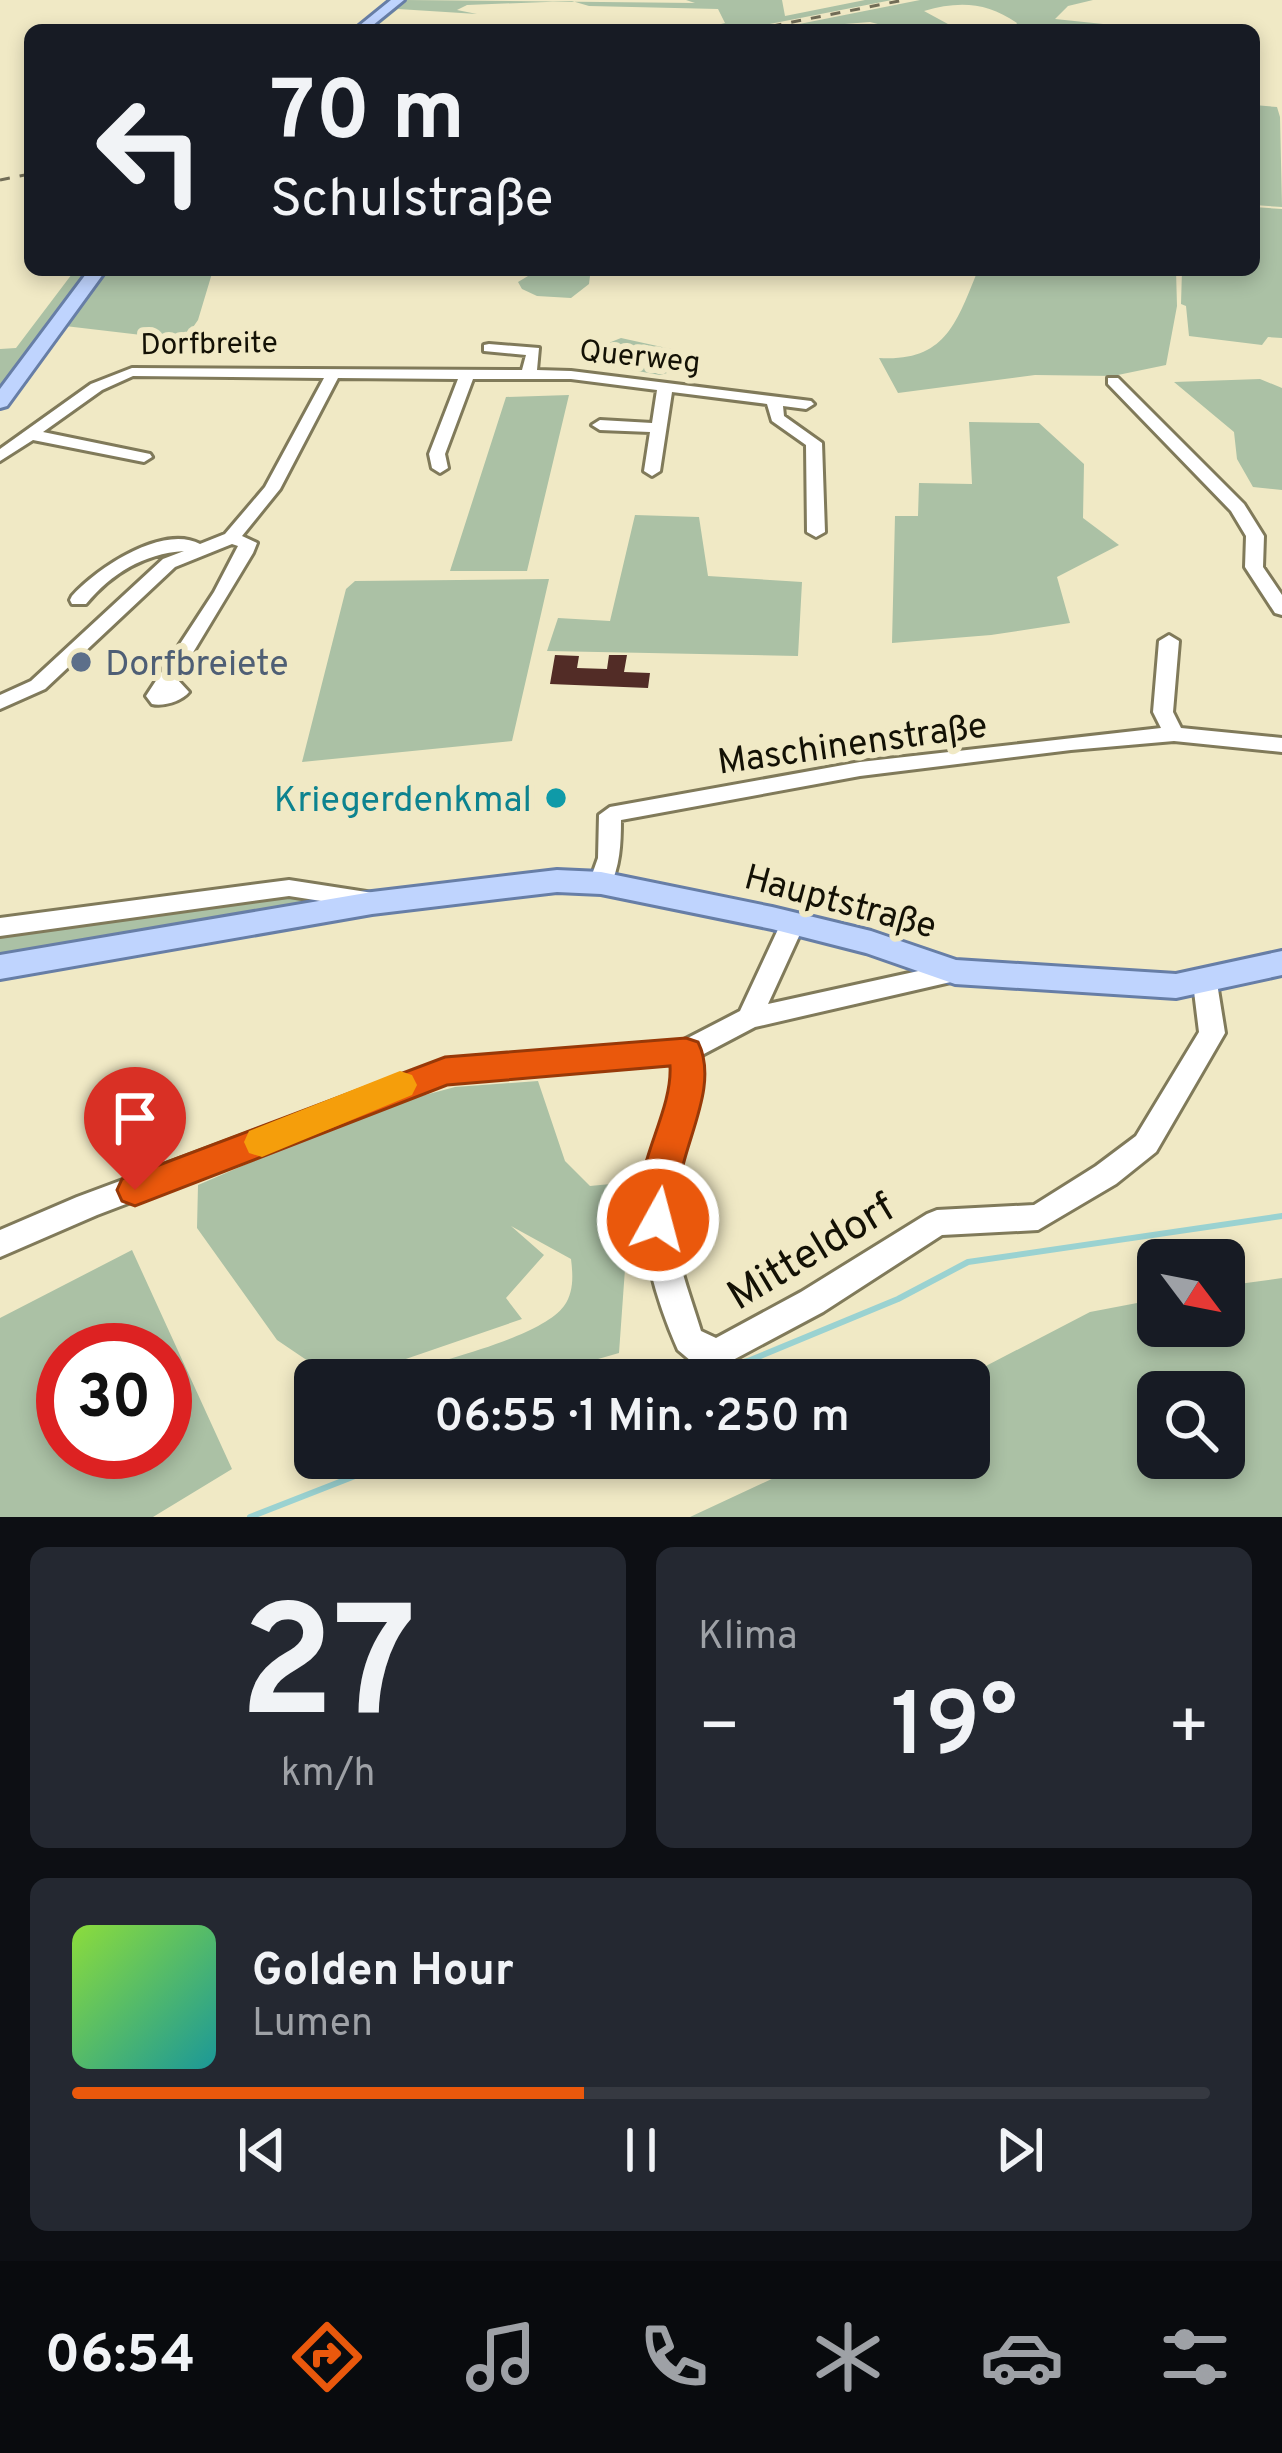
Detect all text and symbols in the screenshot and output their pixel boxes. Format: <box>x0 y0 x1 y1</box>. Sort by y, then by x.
text: 70 m <box>270 63 465 169</box>
icon: left <box>72 72 228 228</box>
text: Schulstraße <box>270 167 554 236</box>
street label: Dorfbreite <box>140 326 278 365</box>
street label: Querweg <box>577 334 702 383</box>
place label: Dorfbreiete <box>105 643 289 689</box>
marker: Dorfbreiete <box>68 649 94 675</box>
street label: Maschinenstraße <box>715 704 990 788</box>
place label: Kriegerdenkmal <box>274 779 532 825</box>
marker: Kriegerdenkmal <box>543 785 569 811</box>
street label: Hauptstraße <box>739 856 941 952</box>
pin <box>84 1067 186 1190</box>
icon: arrive <box>102 1085 168 1151</box>
position arrow <box>595 1157 721 1283</box>
street label: Mitteldorf <box>719 1183 906 1325</box>
north arrow <box>1137 1239 1245 1347</box>
map controls <box>1137 1239 1245 1479</box>
speed limit sign: 30 <box>36 1323 192 1479</box>
button: search <box>1137 1371 1245 1479</box>
text: 06:55 · 1 Min. · 250 m <box>434 1390 850 1447</box>
text: 27 <box>239 1574 417 1772</box>
text: Klima <box>698 1614 798 1663</box>
text: 19° <box>890 1674 1018 1787</box>
text: − <box>698 1689 741 1772</box>
text: + <box>1167 1689 1210 1772</box>
text: km/h <box>281 1751 375 1800</box>
text: Golden Hour <box>252 1944 514 2001</box>
text: Lumen <box>252 2001 373 2050</box>
icon: previous <box>229 2117 295 2183</box>
icon: pause <box>608 2117 674 2183</box>
icon: next <box>987 2117 1053 2183</box>
icon: directions <box>285 2315 369 2399</box>
icon: music <box>459 2315 543 2399</box>
icon: phone <box>632 2315 716 2399</box>
icon: climate <box>806 2315 890 2399</box>
icon: car <box>980 2315 1064 2399</box>
icon: filters <box>1153 2315 1237 2399</box>
text: 06:54 <box>45 2323 195 2392</box>

